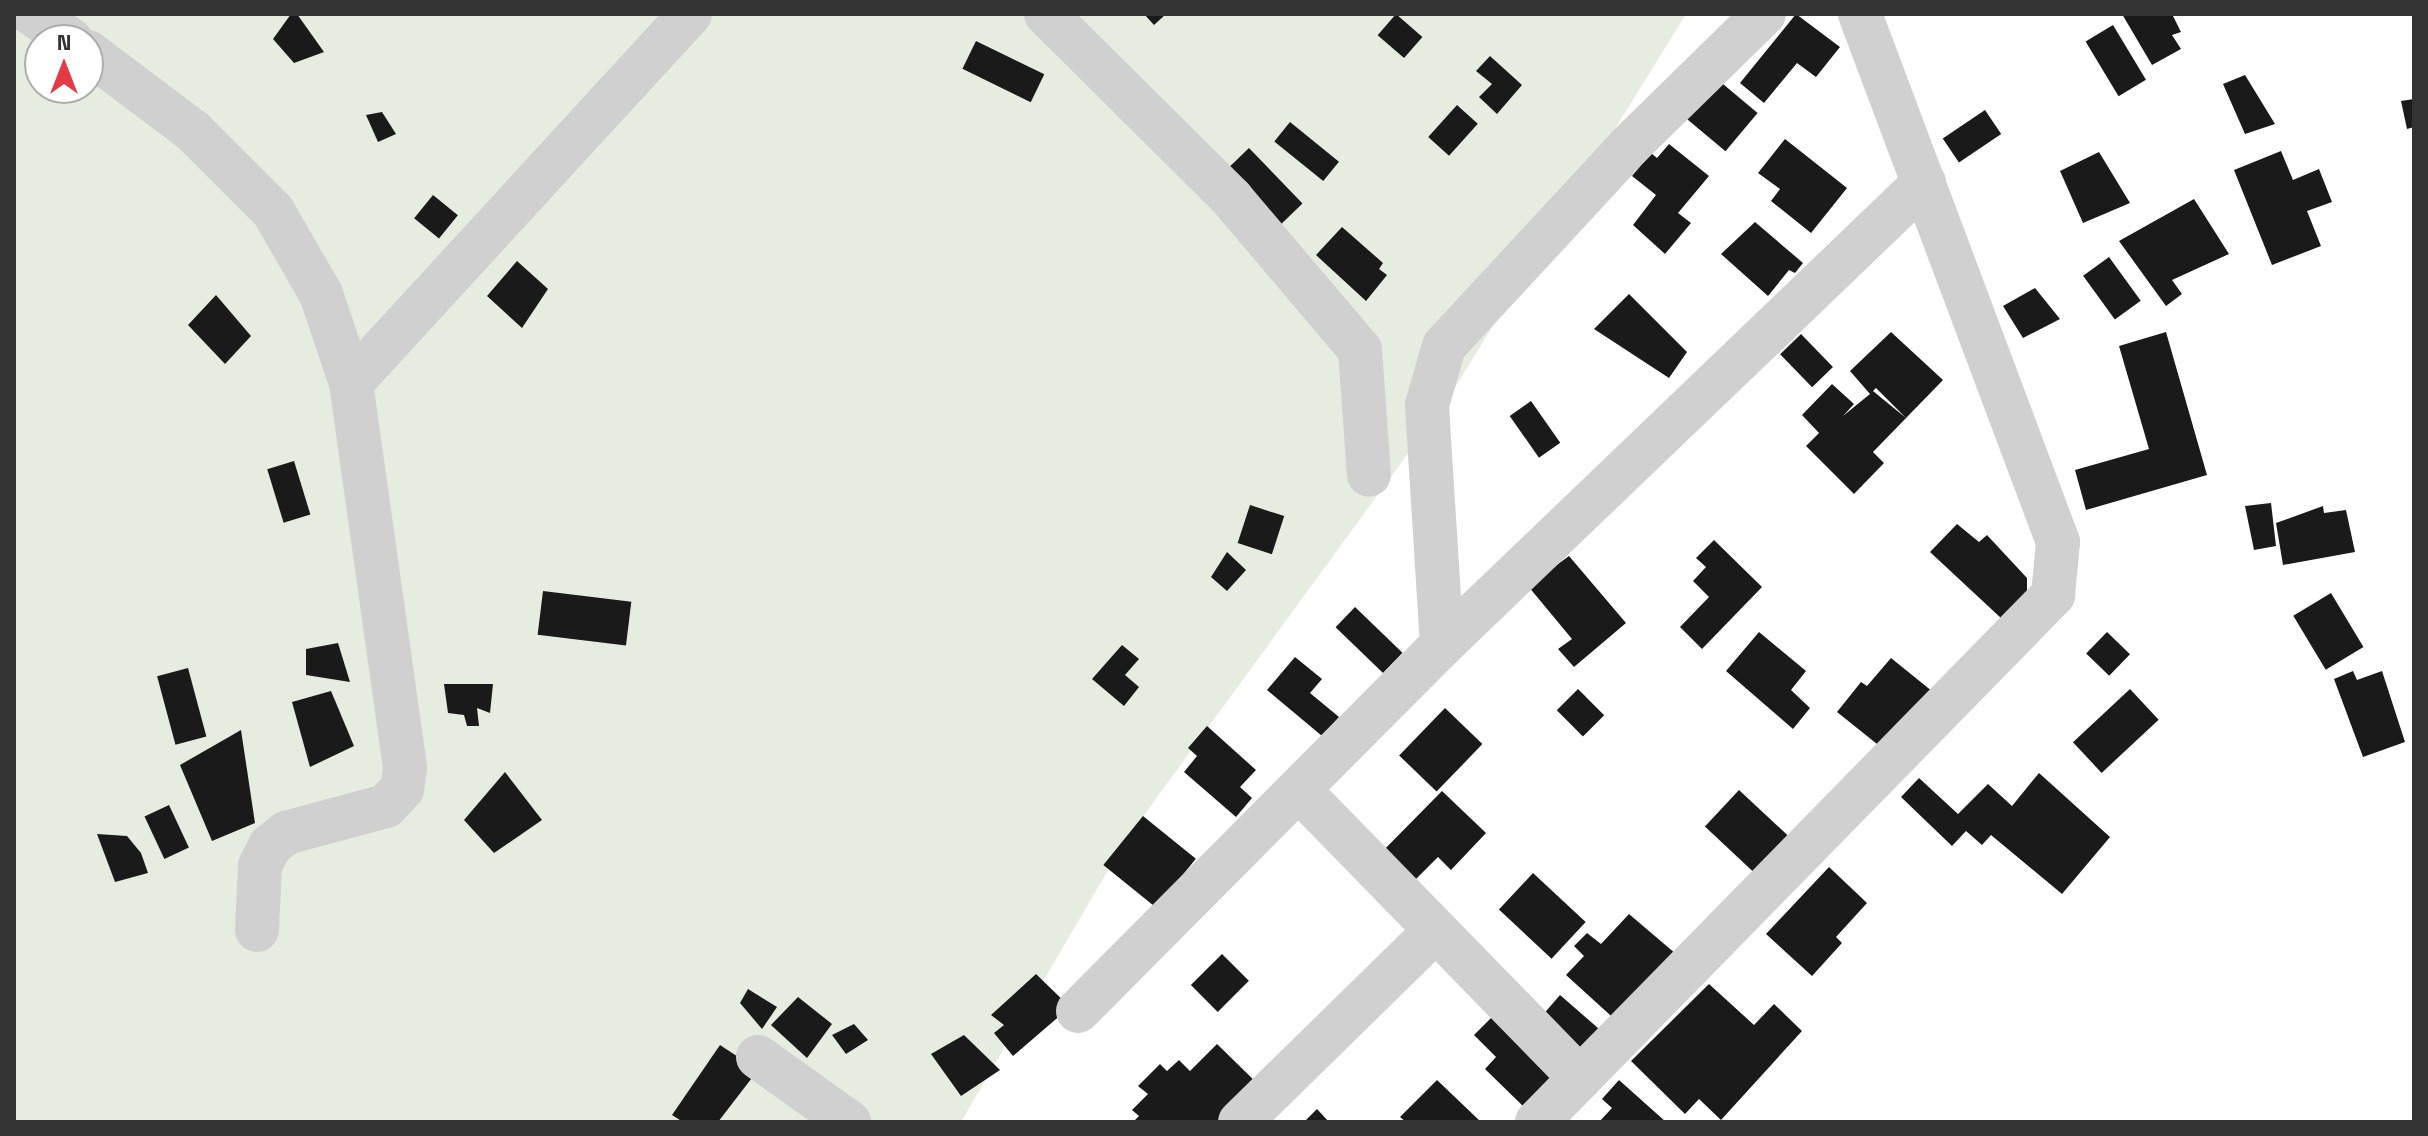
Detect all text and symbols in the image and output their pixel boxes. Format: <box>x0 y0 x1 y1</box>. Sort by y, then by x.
north arrow <box>24 24 104 104</box>
text: N <box>57 28 71 56</box>

